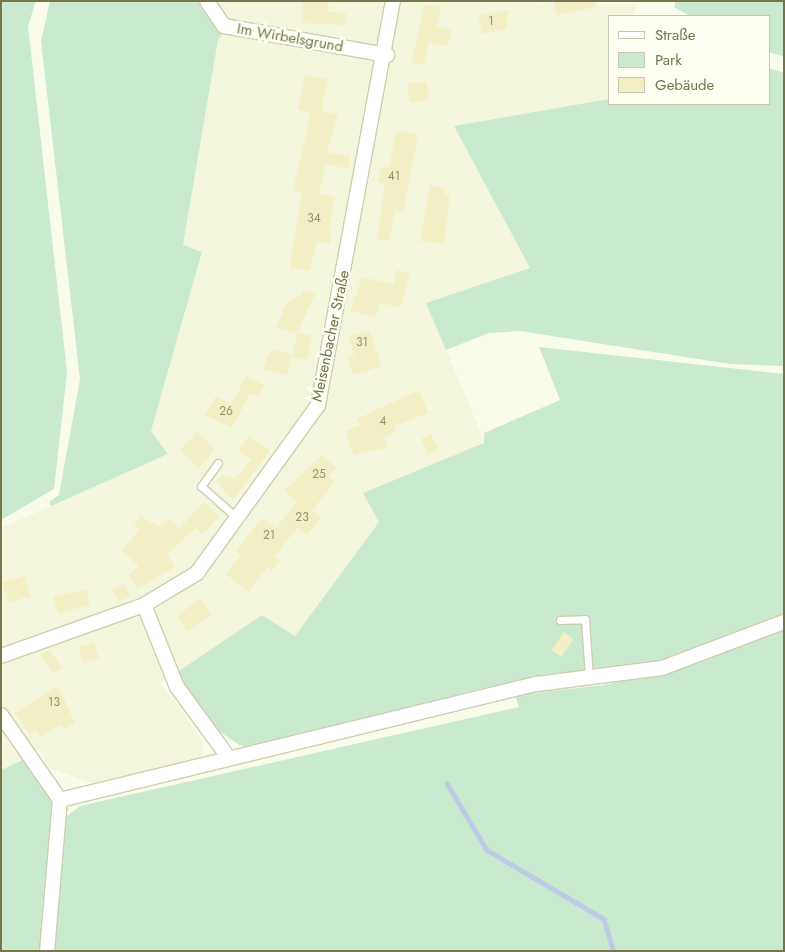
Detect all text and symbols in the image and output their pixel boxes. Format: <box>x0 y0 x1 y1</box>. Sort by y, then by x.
house number: 1 <box>488 15 494 29</box>
legend <box>608 15 770 105</box>
street label: Im Wirbelsgrund <box>235 20 345 56</box>
text: Straße <box>655 24 695 46</box>
text: Park <box>655 49 682 71</box>
text: Gebäude <box>655 74 714 96</box>
house number: 41 <box>388 170 400 184</box>
house number: 34 <box>307 212 321 226</box>
street label: Meisenbacher Straße <box>308 269 354 403</box>
house number: 31 <box>356 336 368 350</box>
house number: 26 <box>219 405 233 419</box>
house number: 4 <box>380 415 386 429</box>
house number: 25 <box>312 468 326 482</box>
house number: 23 <box>295 511 309 525</box>
house number: 21 <box>263 529 275 543</box>
house number: 13 <box>48 696 60 710</box>

